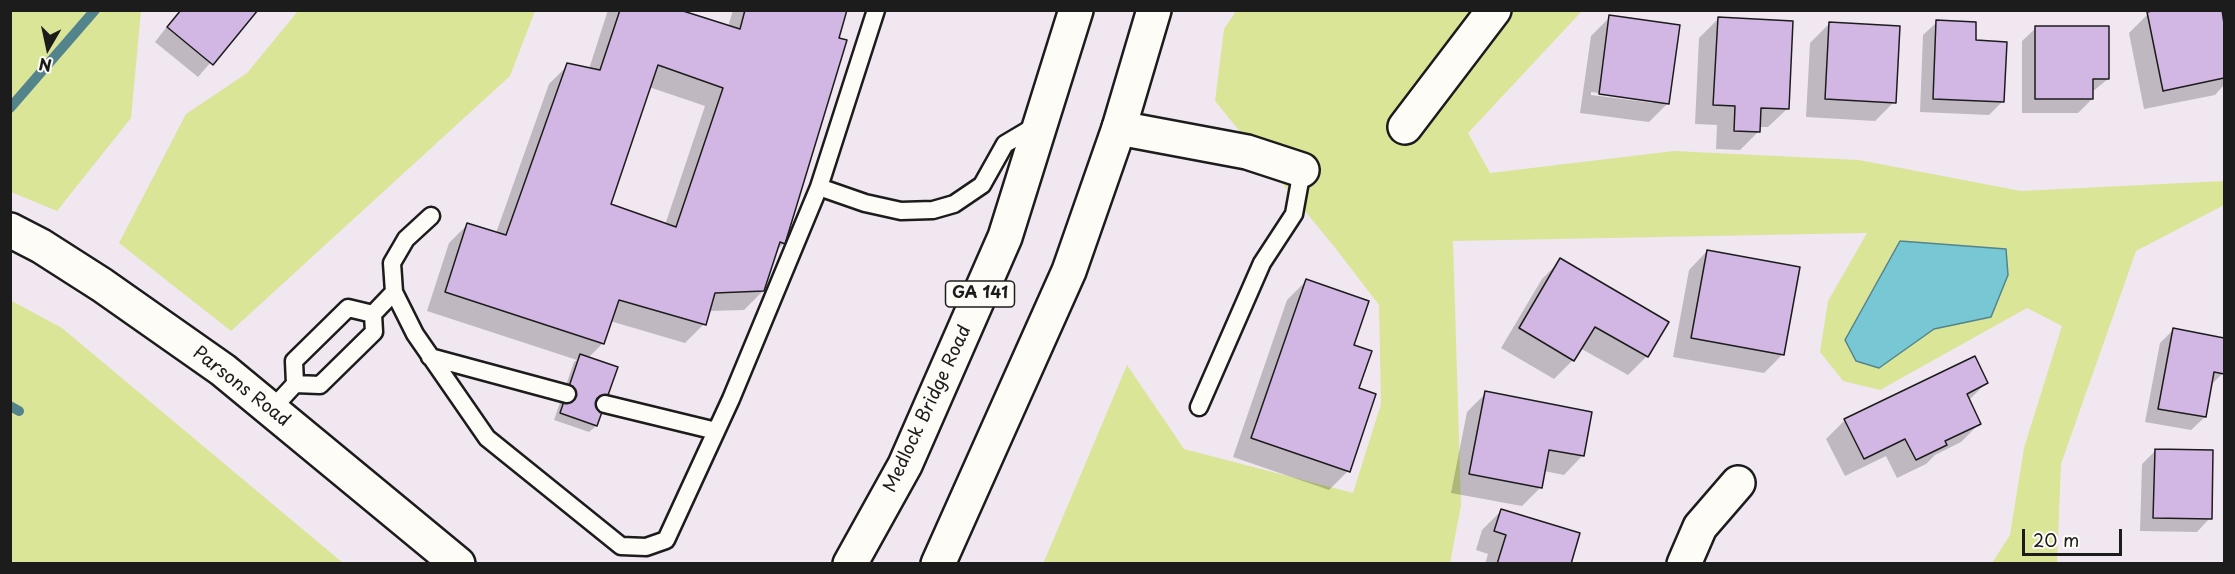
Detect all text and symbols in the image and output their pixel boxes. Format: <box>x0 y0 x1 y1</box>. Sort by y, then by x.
north arrow <box>18 18 78 78</box>
text: N <box>37 53 53 79</box>
road number: GA 141 <box>946 281 1014 307</box>
street label: Medlock Bridge Road <box>880 322 976 496</box>
street label: Parsons Road <box>188 342 294 432</box>
scale bar <box>2025 517 2126 555</box>
text: 20 m <box>2033 526 2079 553</box>

